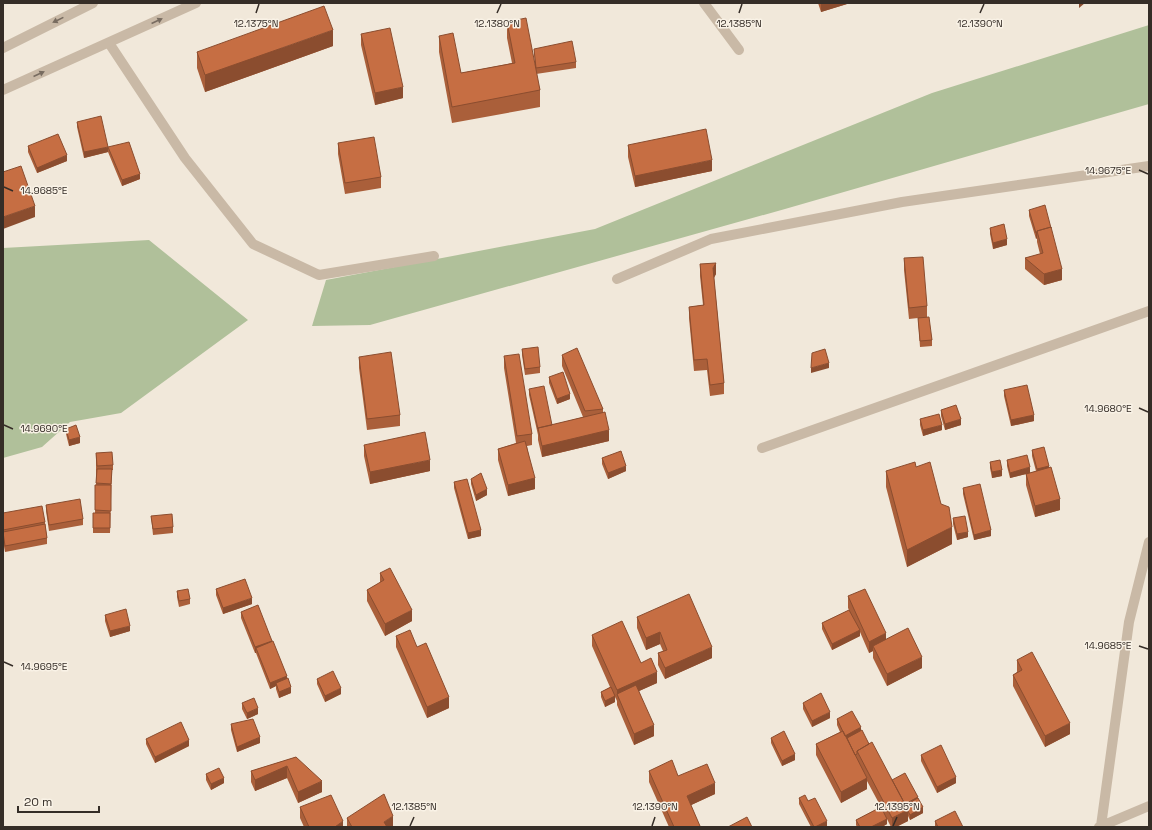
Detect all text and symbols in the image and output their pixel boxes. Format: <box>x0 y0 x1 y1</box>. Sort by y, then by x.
one-way arrow <box>53 17 64 23</box>
text: 12.1375°N <box>234 17 278 30</box>
text: 12.1380°N <box>474 17 520 30</box>
text: 12.1385°N <box>716 17 762 30</box>
text: 12.1390°N <box>957 17 1003 30</box>
one-way arrow <box>152 18 163 24</box>
one-way arrow <box>33 71 44 77</box>
text: 14.9675°E <box>1085 164 1131 177</box>
text: 14.9685°E <box>21 184 68 197</box>
text: 14.9680°E <box>1084 402 1132 415</box>
text: 14.9690°E <box>20 422 68 435</box>
text: 14.9685°E <box>1085 639 1132 652</box>
text: 14.9695°E <box>21 660 68 673</box>
scale bar <box>18 788 99 814</box>
text: 20 m <box>24 794 52 810</box>
text: 12.1385°N <box>391 800 437 813</box>
text: 12.1390°N <box>632 800 678 813</box>
text: 12.1395°N <box>874 800 920 813</box>

